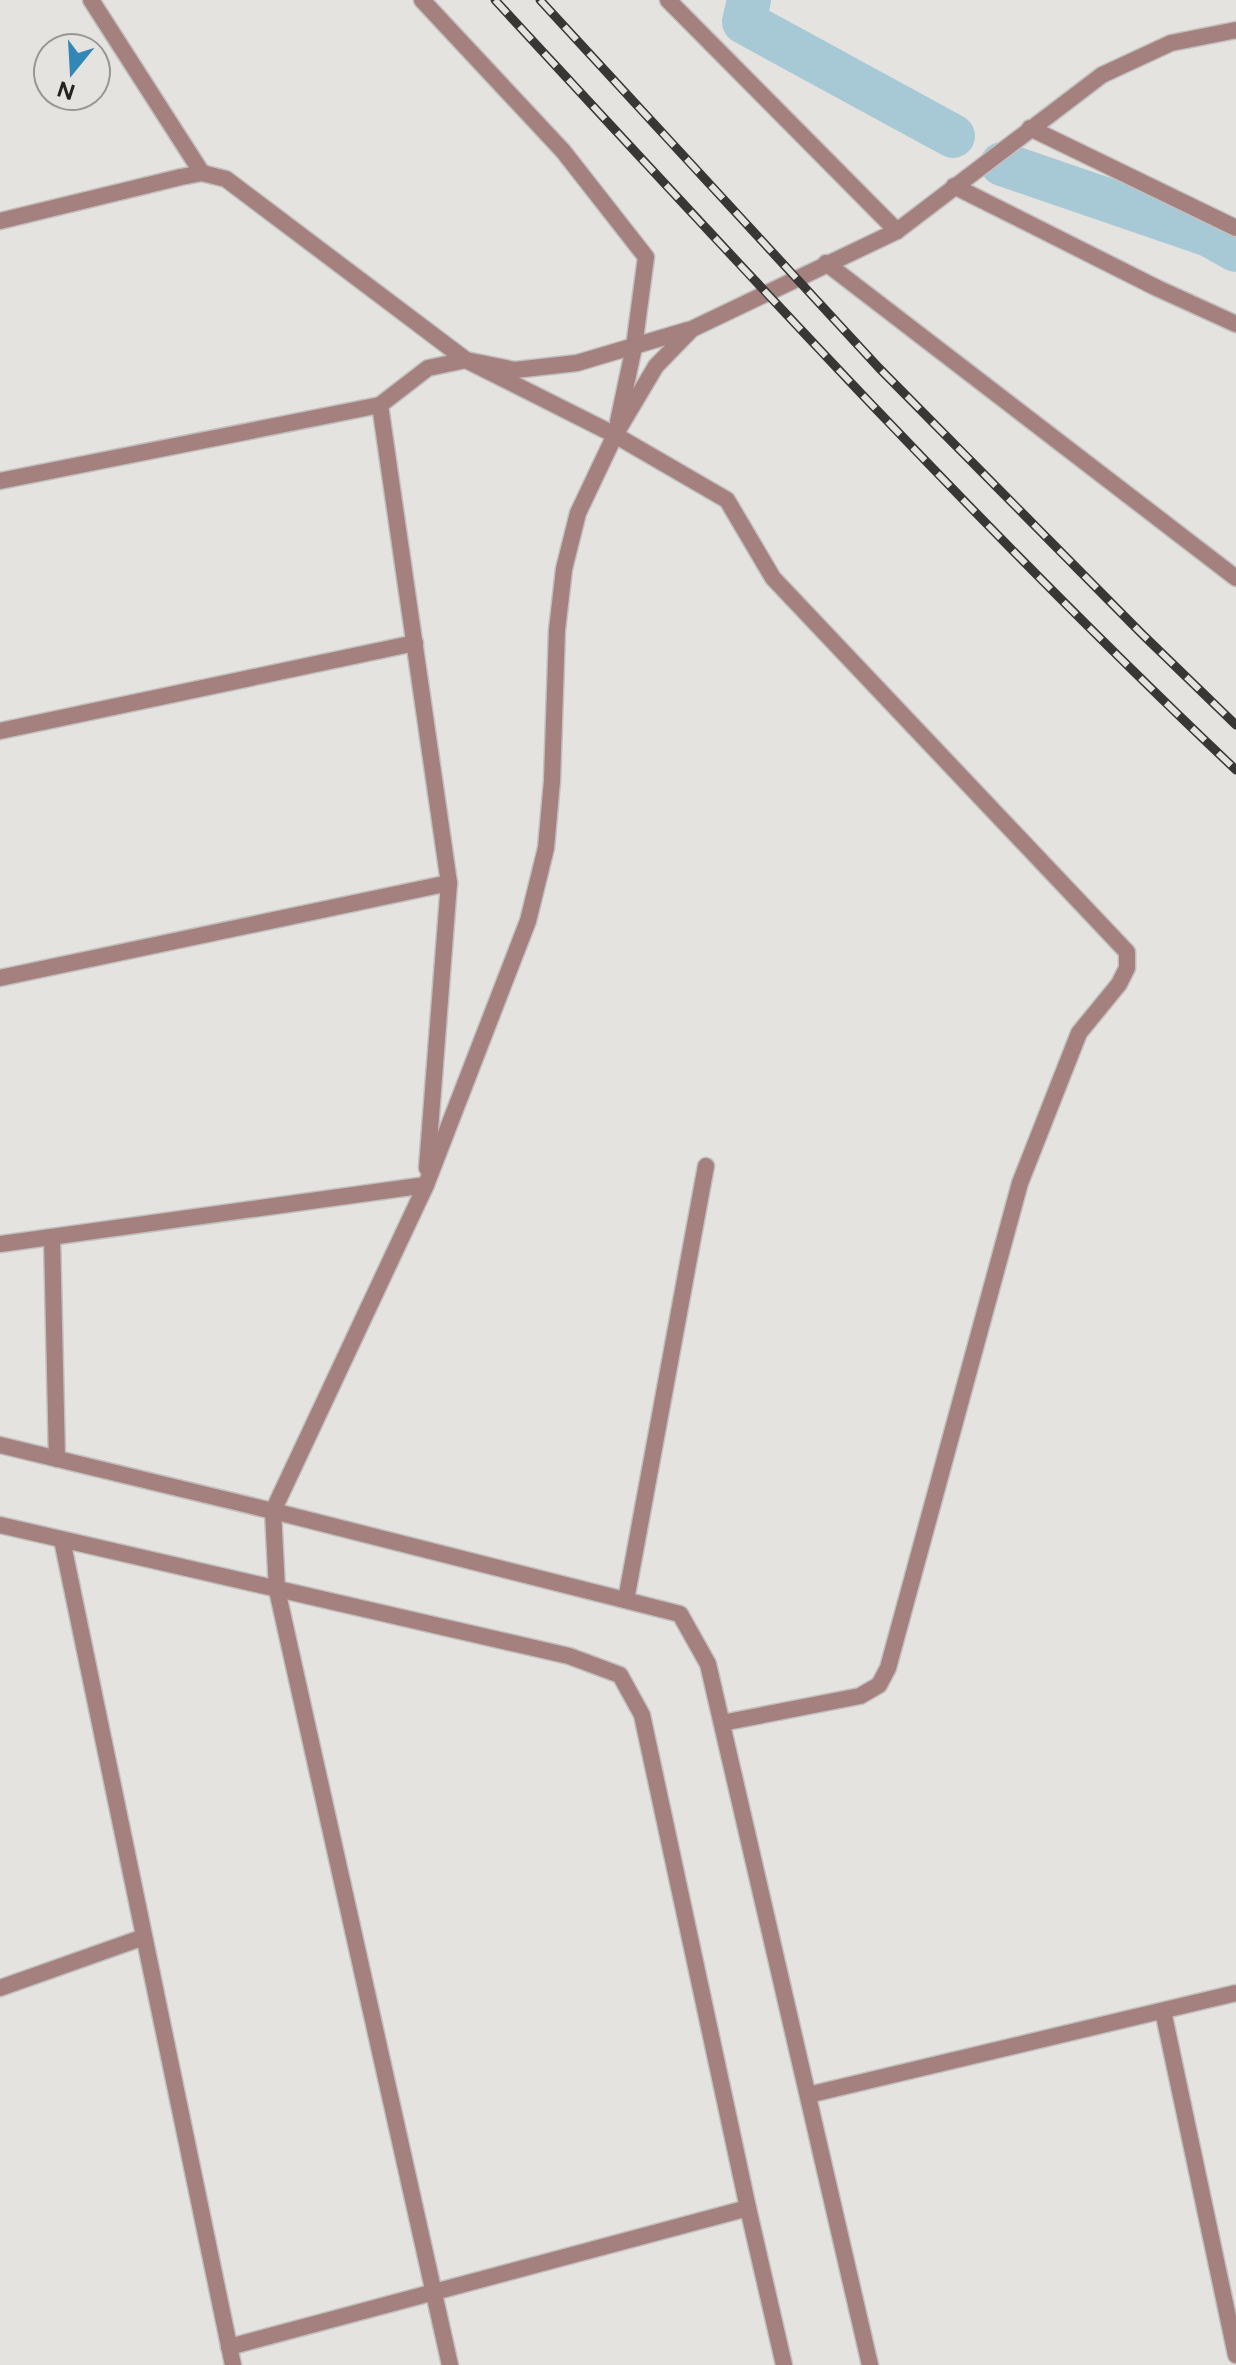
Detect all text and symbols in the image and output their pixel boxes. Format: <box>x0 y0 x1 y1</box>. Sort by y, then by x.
north arrow <box>32 32 112 112</box>
text: N <box>54 75 78 106</box>

